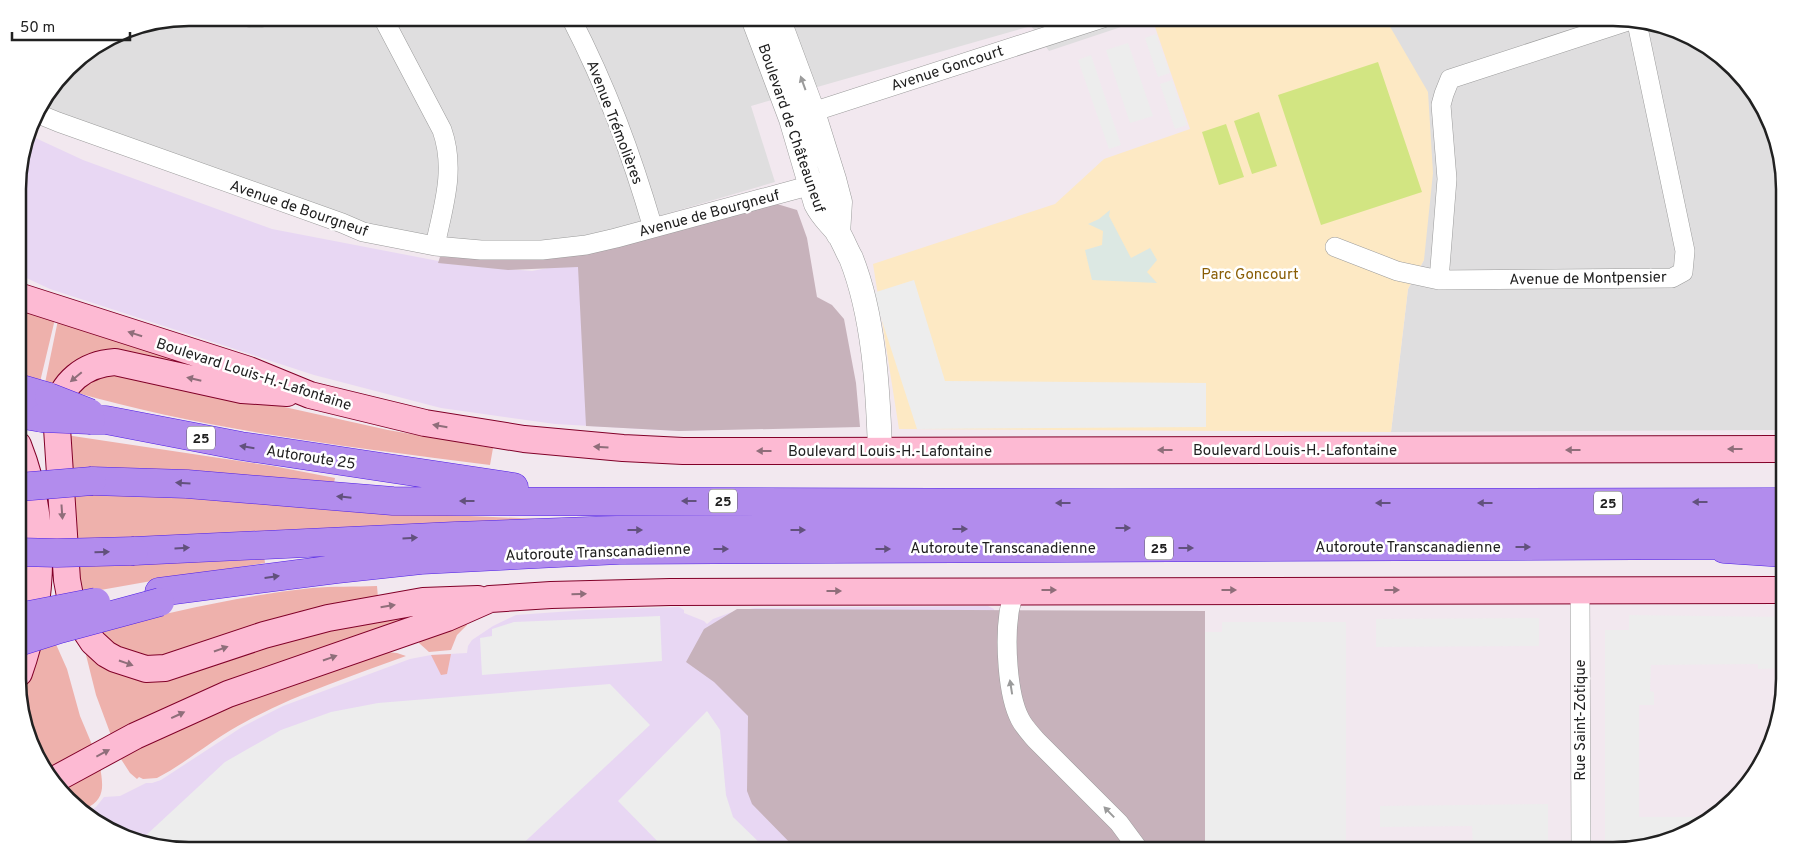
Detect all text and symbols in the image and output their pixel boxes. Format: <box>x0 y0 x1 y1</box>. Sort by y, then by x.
scale bar <box>12 10 130 42</box>
text: 50 m <box>20 19 55 38</box>
street label: Boulevard de Châteauneuf <box>753 41 828 216</box>
street label: Avenue Goncourt <box>889 42 1006 97</box>
street label: Avenue Trémolières <box>581 58 646 187</box>
one-way arrow <box>799 76 806 91</box>
street label: Avenue de Bourgneuf <box>227 177 370 242</box>
street label: Avenue de Bourgneuf <box>637 187 782 242</box>
park label: Parc Goncourt <box>1201 266 1299 285</box>
street label: Avenue de Montpensier <box>1509 269 1667 290</box>
one-way arrow <box>128 330 143 338</box>
street label: Boulevard Louis-H.-Lafontaine <box>153 335 354 416</box>
one-way arrow <box>70 371 82 382</box>
one-way arrow <box>186 375 202 383</box>
one-way arrow <box>432 421 448 429</box>
road number: 25 <box>187 426 215 449</box>
one-way arrow <box>239 442 255 450</box>
street label: Autoroute 25 <box>265 442 357 475</box>
one-way arrow <box>593 442 609 450</box>
street label: Boulevard Louis-H.-Lafontaine <box>1193 442 1397 461</box>
street label: Boulevard Louis-H.-Lafontaine <box>788 443 992 462</box>
one-way arrow <box>1727 445 1743 453</box>
one-way arrow <box>1157 446 1173 454</box>
one-way arrow <box>1564 446 1580 454</box>
one-way arrow <box>755 447 771 455</box>
one-way arrow <box>174 479 190 487</box>
road number: 25 <box>709 490 737 512</box>
road number: 25 <box>1594 492 1622 514</box>
one-way arrow <box>336 493 352 501</box>
one-way arrow <box>459 497 475 505</box>
one-way arrow <box>680 497 696 505</box>
one-way arrow <box>1692 498 1708 506</box>
one-way arrow <box>1055 499 1071 507</box>
one-way arrow <box>1374 499 1390 507</box>
one-way arrow <box>1477 499 1493 507</box>
one-way arrow <box>58 504 66 520</box>
one-way arrow <box>1115 524 1131 532</box>
one-way arrow <box>953 525 969 533</box>
one-way arrow <box>628 526 644 534</box>
one-way arrow <box>790 526 806 534</box>
one-way arrow <box>402 533 418 541</box>
road number: 25 <box>1145 536 1173 560</box>
street label: Autoroute Transcanadienne <box>1315 539 1501 558</box>
street label: Autoroute Transcanadienne <box>910 540 1096 559</box>
street label: Autoroute Transcanadienne <box>505 541 691 566</box>
one-way arrow <box>1515 543 1531 551</box>
one-way arrow <box>175 544 191 552</box>
one-way arrow <box>1178 544 1194 552</box>
one-way arrow <box>713 545 729 553</box>
one-way arrow <box>875 545 891 553</box>
one-way arrow <box>95 548 111 556</box>
one-way arrow <box>264 573 280 581</box>
one-way arrow <box>1041 586 1057 594</box>
one-way arrow <box>1221 586 1237 594</box>
one-way arrow <box>1384 586 1400 594</box>
one-way arrow <box>826 587 842 595</box>
one-way arrow <box>571 590 587 598</box>
one-way arrow <box>381 602 397 610</box>
one-way arrow <box>214 645 229 652</box>
one-way arrow <box>323 654 338 661</box>
street label: Rue Saint-Zotique <box>1572 659 1591 781</box>
one-way arrow <box>119 660 134 668</box>
one-way arrow <box>1006 679 1014 695</box>
one-way arrow <box>171 711 185 719</box>
one-way arrow <box>96 749 110 757</box>
one-way arrow <box>1103 807 1115 819</box>

